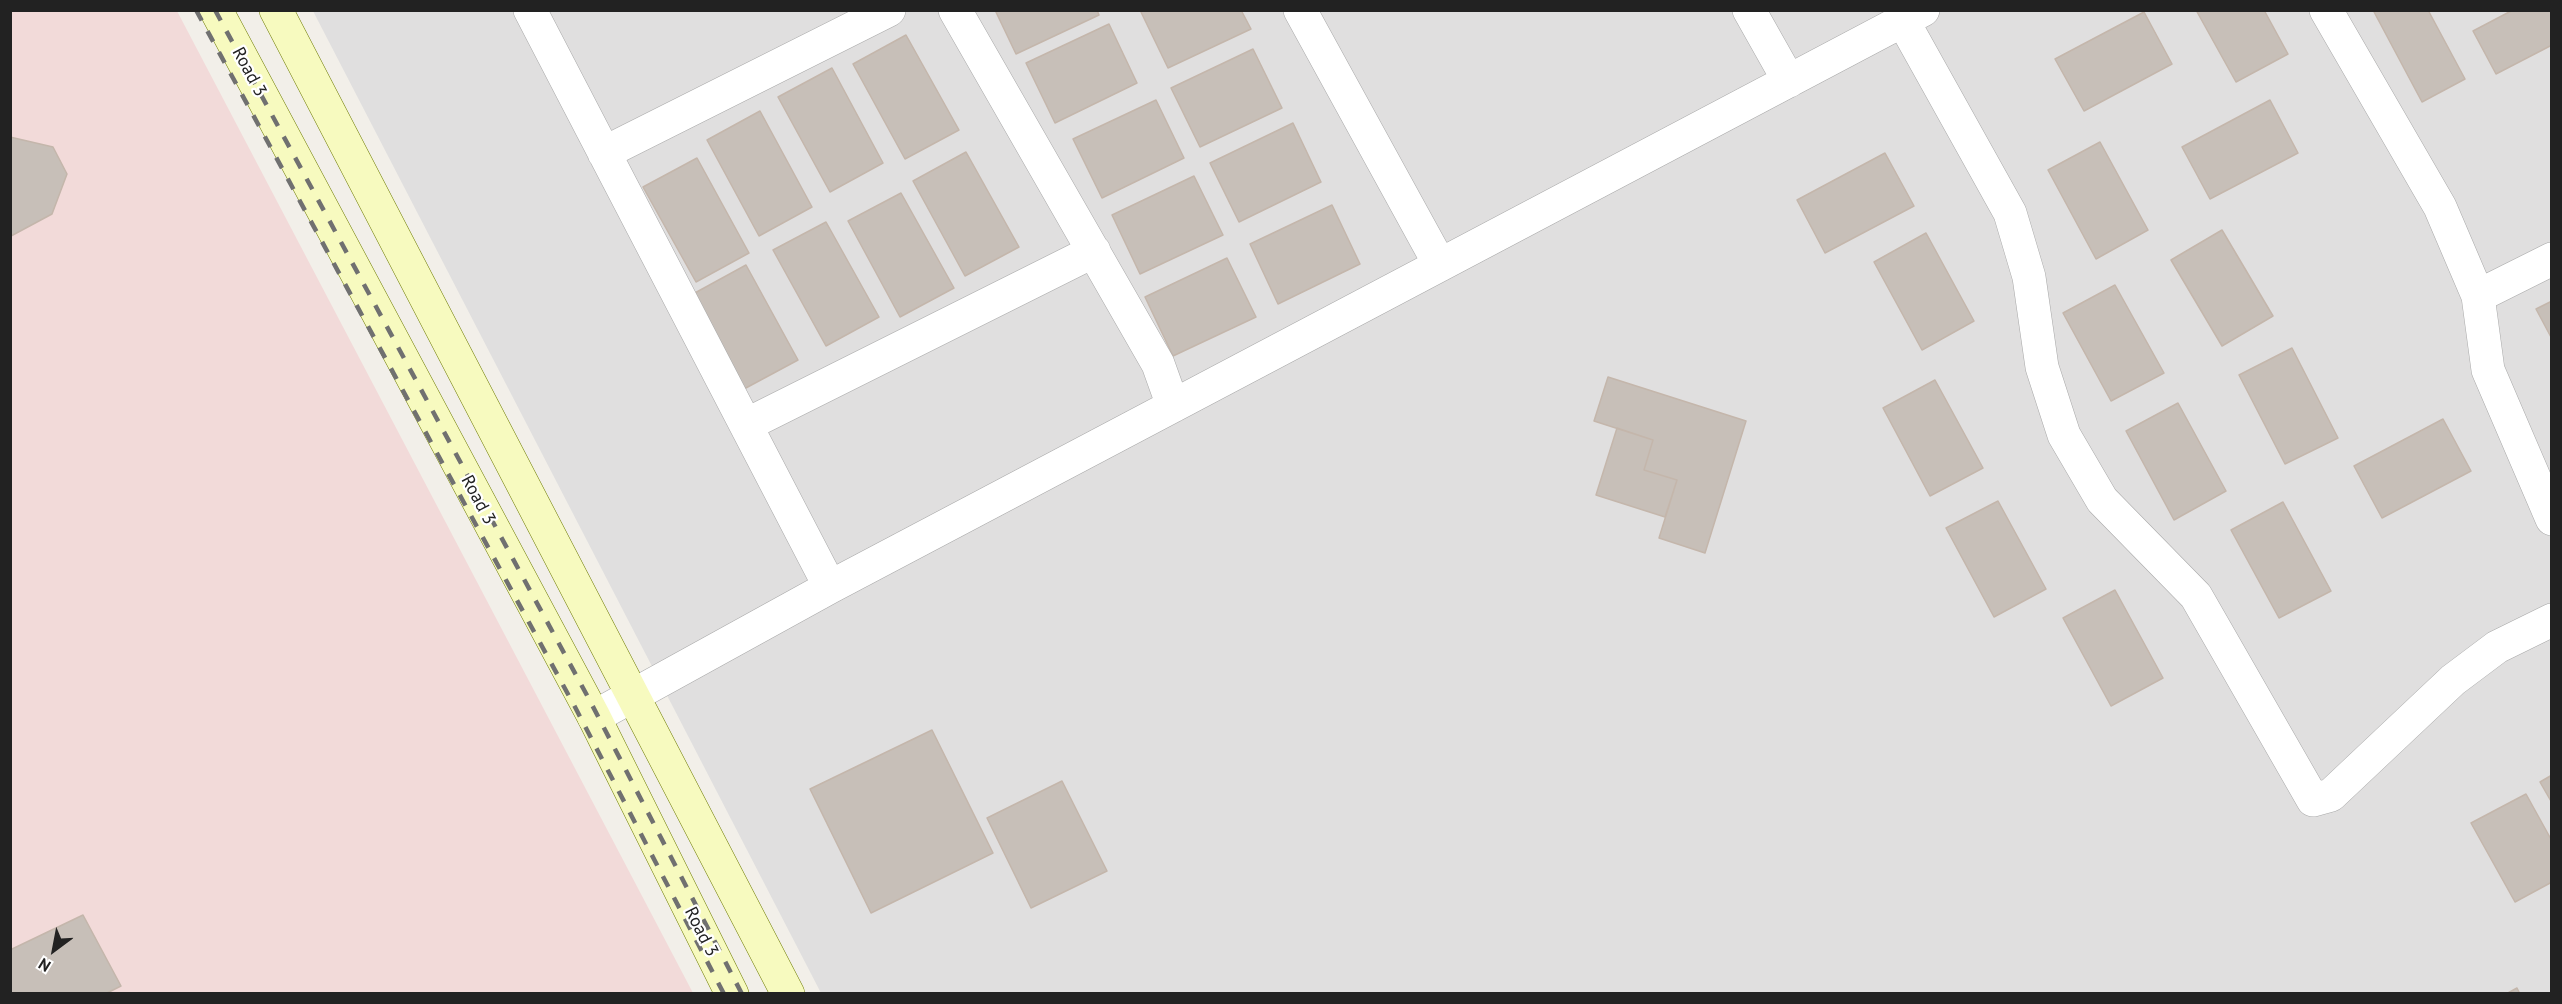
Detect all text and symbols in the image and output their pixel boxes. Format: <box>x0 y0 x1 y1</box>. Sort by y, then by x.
street label: Road 3 <box>227 44 271 100</box>
street label: Road 3 <box>456 472 500 528</box>
street label: Road 3 <box>679 904 723 960</box>
north arrow <box>24 920 84 980</box>
text: N <box>35 954 54 977</box>

